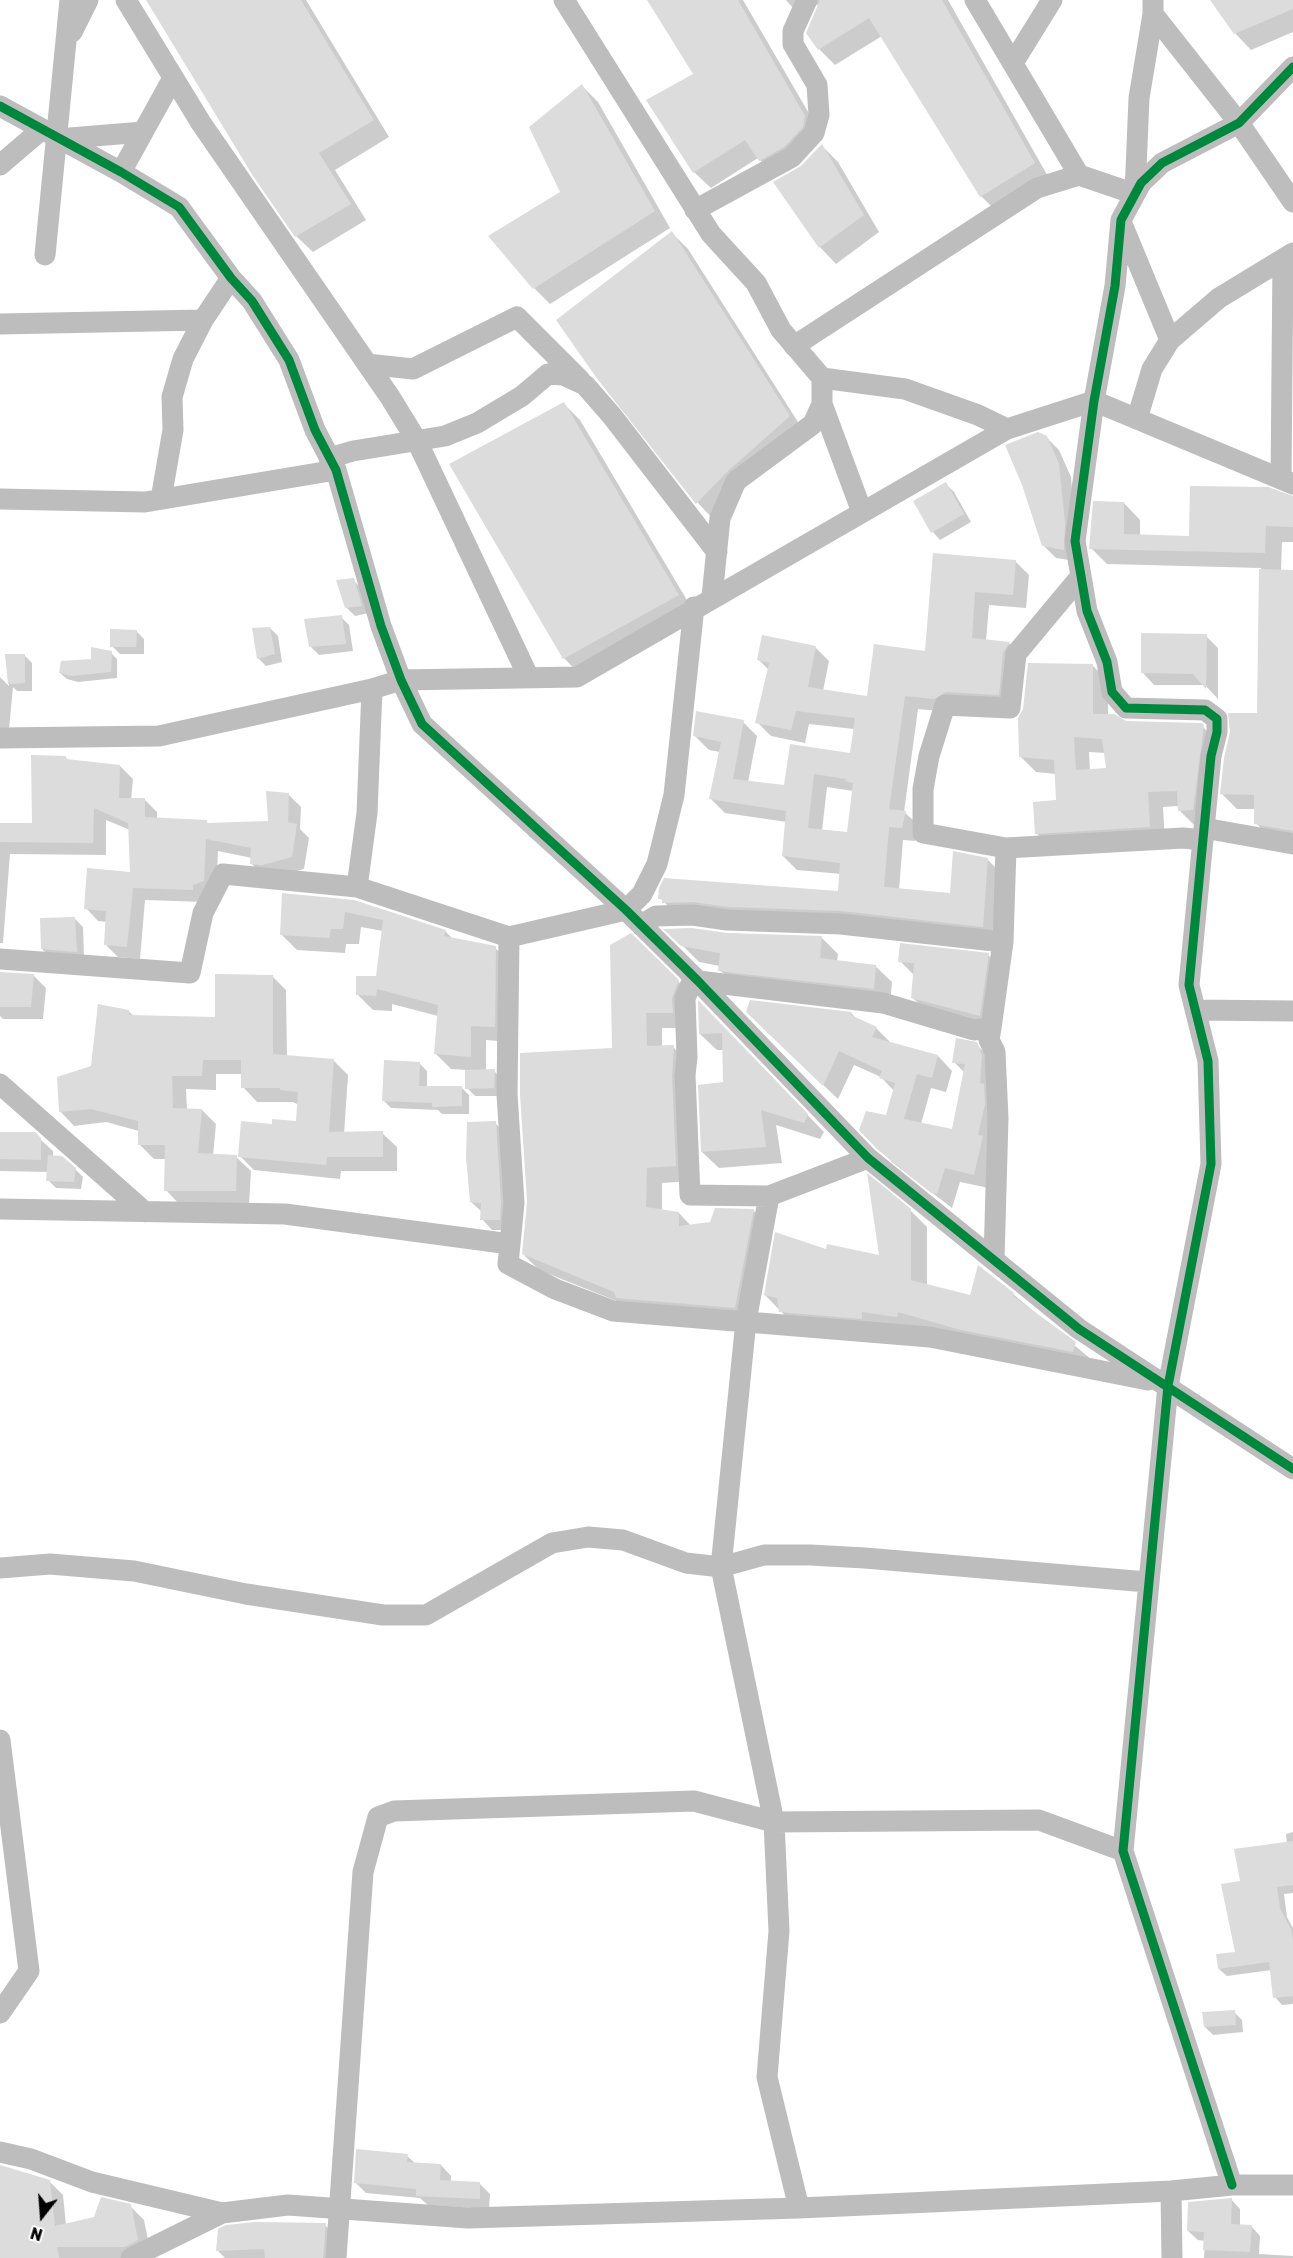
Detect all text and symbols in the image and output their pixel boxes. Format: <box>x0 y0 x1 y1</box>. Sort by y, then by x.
north arrow <box>12 2186 72 2246</box>
text: N <box>28 2223 45 2244</box>

